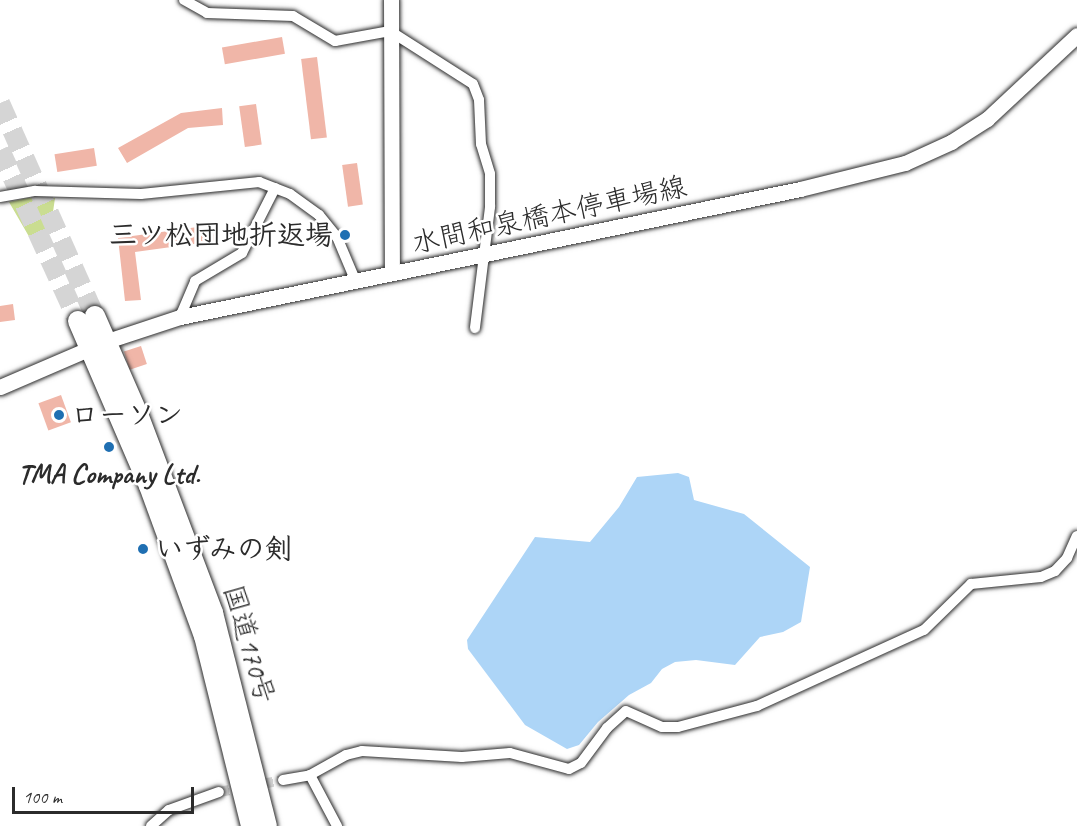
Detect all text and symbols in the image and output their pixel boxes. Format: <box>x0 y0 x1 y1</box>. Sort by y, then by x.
street label: 水間和泉橋本停車場線 <box>409 169 689 261</box>
place label: 三ツ松団地折返場 <box>109 218 333 252</box>
marker: 三ツ松団地折返場 <box>338 228 352 242</box>
place label: ローソン <box>71 398 183 432</box>
marker: ローソン <box>52 408 66 422</box>
marker: TMA Company Ltd. <box>102 440 116 454</box>
place label: TMA Company Ltd. <box>18 457 200 491</box>
place label: いずみの剣 <box>155 532 295 566</box>
marker: いずみの剣 <box>136 542 150 556</box>
street label: 国道170号 <box>216 581 282 707</box>
scale bar <box>15 775 196 813</box>
text: 100 m <box>23 786 62 808</box>

